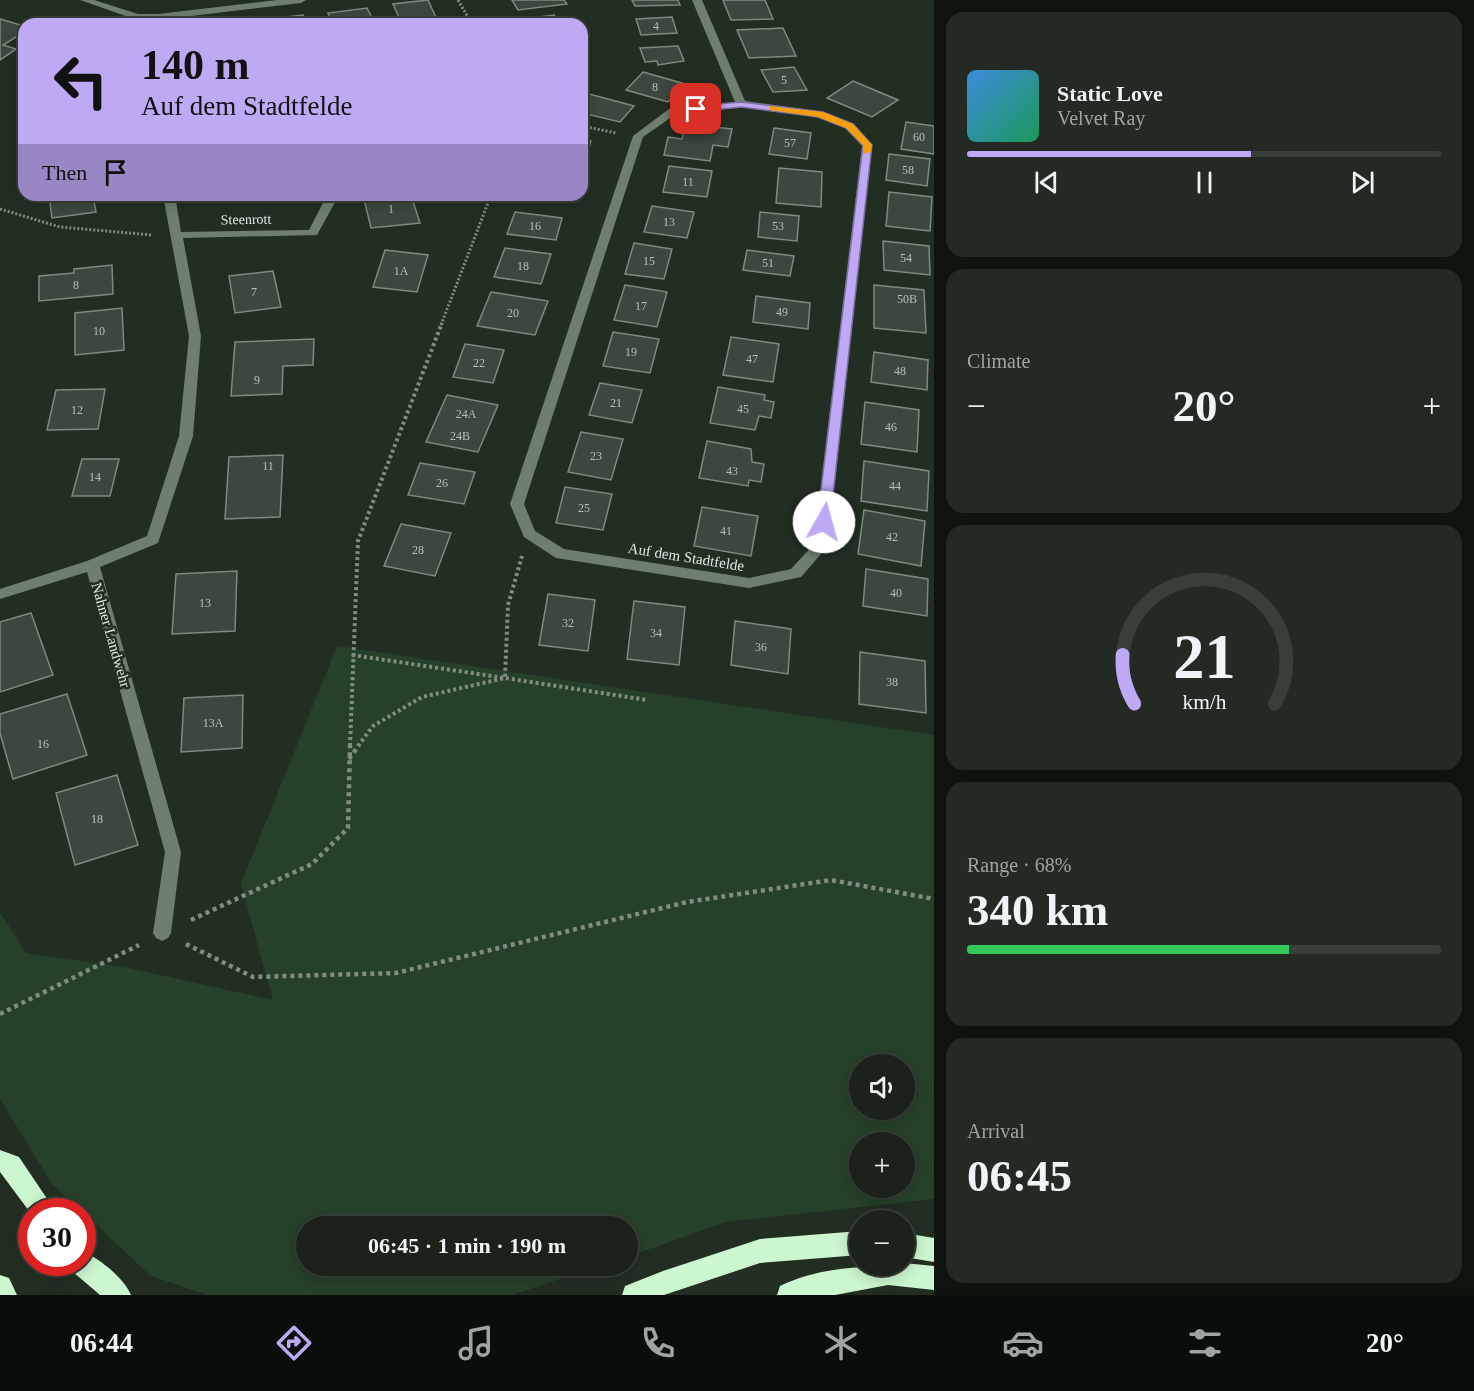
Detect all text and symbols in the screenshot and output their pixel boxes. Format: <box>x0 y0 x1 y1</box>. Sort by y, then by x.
house number: 4 <box>653 19 659 33</box>
icon: left <box>42 42 120 120</box>
text: 140 m <box>141 42 250 88</box>
house number: 5 <box>781 73 787 87</box>
house number: 8 <box>652 80 658 94</box>
text: Static Love <box>1057 81 1163 106</box>
pin <box>670 83 721 134</box>
text: Auf dem Stadtfelde <box>141 91 352 121</box>
icon: arrive <box>679 92 712 125</box>
text: Velvet Ray <box>1057 107 1145 129</box>
house number: 60 <box>913 130 925 144</box>
house number: 57 <box>784 136 796 150</box>
icon: arrive <box>99 156 132 189</box>
text: Then <box>42 160 87 185</box>
house number: 58 <box>902 163 914 177</box>
icon: previous <box>1030 166 1063 199</box>
icon: pause <box>1188 166 1221 199</box>
icon: next <box>1346 166 1379 199</box>
house number: 11 <box>682 175 694 189</box>
house number: 1 <box>388 202 394 216</box>
street label: Steenrott <box>221 212 272 227</box>
house number: 13 <box>663 215 675 229</box>
house number: 16 <box>529 219 541 233</box>
house number: 53 <box>772 219 784 233</box>
house number: 54 <box>900 251 912 265</box>
house number: 15 <box>643 254 655 268</box>
house number: 51 <box>762 256 774 270</box>
house number: 18 <box>517 259 529 273</box>
house number: 1A <box>394 264 409 278</box>
house number: 8 <box>73 278 79 292</box>
house number: 7 <box>251 285 257 299</box>
house number: 50B <box>897 292 917 306</box>
house number: 17 <box>635 299 647 313</box>
house number: 49 <box>776 305 788 319</box>
house number: 20 <box>507 306 519 320</box>
house number: 10 <box>93 324 105 338</box>
house number: 19 <box>625 345 637 359</box>
text: Climate <box>967 350 1030 372</box>
house number: 47 <box>746 352 758 366</box>
house number: 22 <box>473 356 485 370</box>
house number: 48 <box>894 364 906 378</box>
house number: 9 <box>254 373 260 387</box>
text: 20° <box>1173 381 1236 431</box>
text: − <box>967 388 986 424</box>
text: + <box>1422 388 1441 424</box>
house number: 21 <box>610 396 622 410</box>
house number: 45 <box>737 402 749 416</box>
house number: 12 <box>71 403 83 417</box>
house number: 24A <box>456 407 477 421</box>
house number: 46 <box>885 420 897 434</box>
house number: 24B <box>450 429 470 443</box>
house number: 23 <box>590 449 602 463</box>
house number: 11 <box>262 459 274 473</box>
house number: 43 <box>726 464 738 478</box>
house number: 14 <box>89 470 101 484</box>
house number: 26 <box>436 476 448 490</box>
house number: 44 <box>889 479 901 493</box>
position arrow <box>792 490 856 554</box>
house number: 25 <box>578 501 590 515</box>
house number: 41 <box>720 524 732 538</box>
house number: 42 <box>886 530 898 544</box>
street label: Auf dem Stadtfelde <box>627 540 746 574</box>
house number: 28 <box>412 543 424 557</box>
street label: Nahner Landwehr <box>88 581 134 689</box>
house number: 40 <box>890 586 902 600</box>
house number: 13 <box>199 596 211 610</box>
house number: 32 <box>562 616 574 630</box>
text: 21 <box>1173 623 1235 692</box>
house number: 34 <box>650 626 662 640</box>
house number: 36 <box>755 640 767 654</box>
house number: 38 <box>886 675 898 689</box>
text: km/h <box>1182 691 1226 715</box>
house number: 13A <box>203 716 224 730</box>
house number: 16 <box>37 737 49 751</box>
house number: 18 <box>91 812 103 826</box>
text: Range · 68% <box>967 854 1071 876</box>
text: 340 km <box>967 885 1108 935</box>
map controls <box>849 1054 915 1276</box>
button: sound <box>849 1054 915 1120</box>
text: Arrival <box>967 1120 1025 1142</box>
button: + <box>849 1132 915 1198</box>
text: 06:45 <box>967 1151 1072 1201</box>
speed limit sign: 30 <box>18 1198 96 1276</box>
button: − <box>849 1210 915 1276</box>
text: 06:45 · 1 min · 190 m <box>368 1233 566 1258</box>
icon: directions <box>273 1322 315 1364</box>
icon: music <box>455 1322 497 1364</box>
icon: phone <box>637 1322 679 1364</box>
icon: climate <box>820 1322 862 1364</box>
icon: car <box>1002 1322 1044 1364</box>
icon: filters <box>1184 1322 1226 1364</box>
text: 06:44 <box>70 1328 133 1358</box>
text: 20° <box>1366 1328 1404 1358</box>

